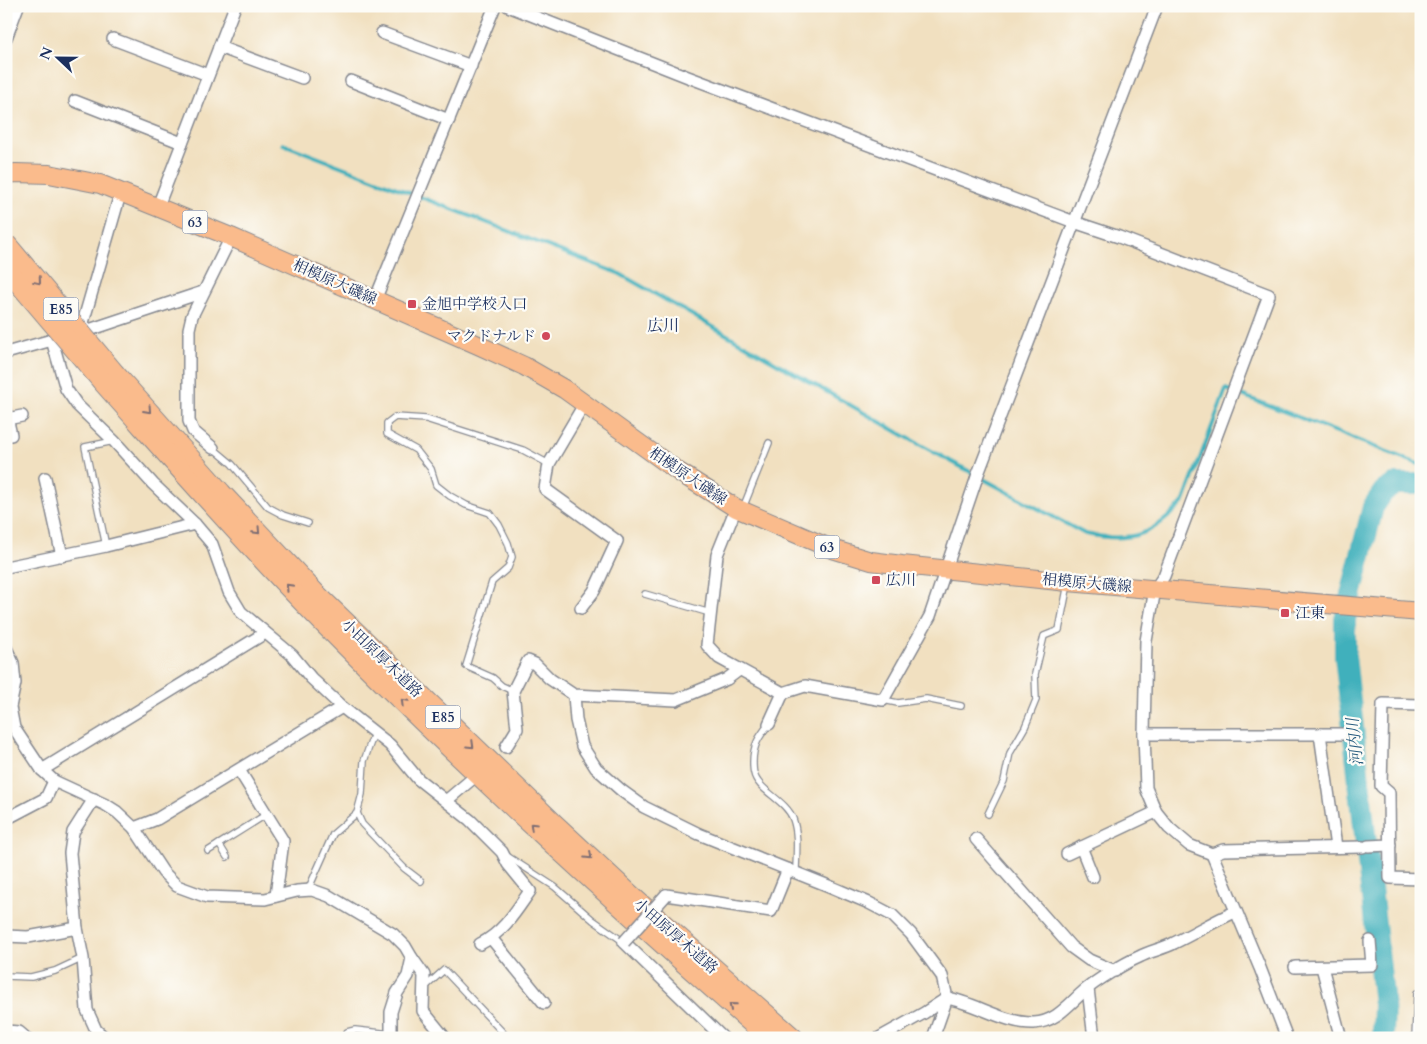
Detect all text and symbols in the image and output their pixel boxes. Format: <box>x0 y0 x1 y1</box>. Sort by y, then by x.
north arrow <box>32 32 82 82</box>
text: N <box>35 44 57 63</box>
road number: 63 <box>182 210 208 233</box>
street label: 相模原大磯線 <box>290 255 380 309</box>
one-way arrow <box>32 275 40 284</box>
place label: 金旭中学校入口 <box>422 294 527 314</box>
road number: E85 <box>44 298 78 320</box>
marker: 金旭中学校入口 <box>406 298 418 310</box>
district label: 広川 <box>647 315 679 337</box>
place label: マクドナルド <box>447 326 536 346</box>
marker: マクドナルド <box>540 330 552 342</box>
one-way arrow <box>142 405 151 414</box>
street label: 相模原大磯線 <box>645 443 731 509</box>
one-way arrow <box>251 525 260 534</box>
road number: 63 <box>814 536 840 558</box>
street label: 相模原大磯線 <box>1041 569 1133 597</box>
place label: 広川 <box>886 570 916 590</box>
marker: 広川 <box>870 574 882 586</box>
one-way arrow <box>286 584 295 593</box>
place label: 江東 <box>1295 603 1325 623</box>
marker: 江東 <box>1279 607 1291 619</box>
street label: 小田原厚木道路 <box>337 614 427 702</box>
one-way arrow <box>400 699 409 708</box>
road number: E85 <box>426 706 460 729</box>
water label: 河内川 <box>1341 715 1368 767</box>
one-way arrow <box>465 739 474 748</box>
one-way arrow <box>530 823 539 832</box>
one-way arrow <box>583 850 592 859</box>
street label: 小田原厚木道路 <box>630 894 722 978</box>
one-way arrow <box>729 1003 738 1011</box>

